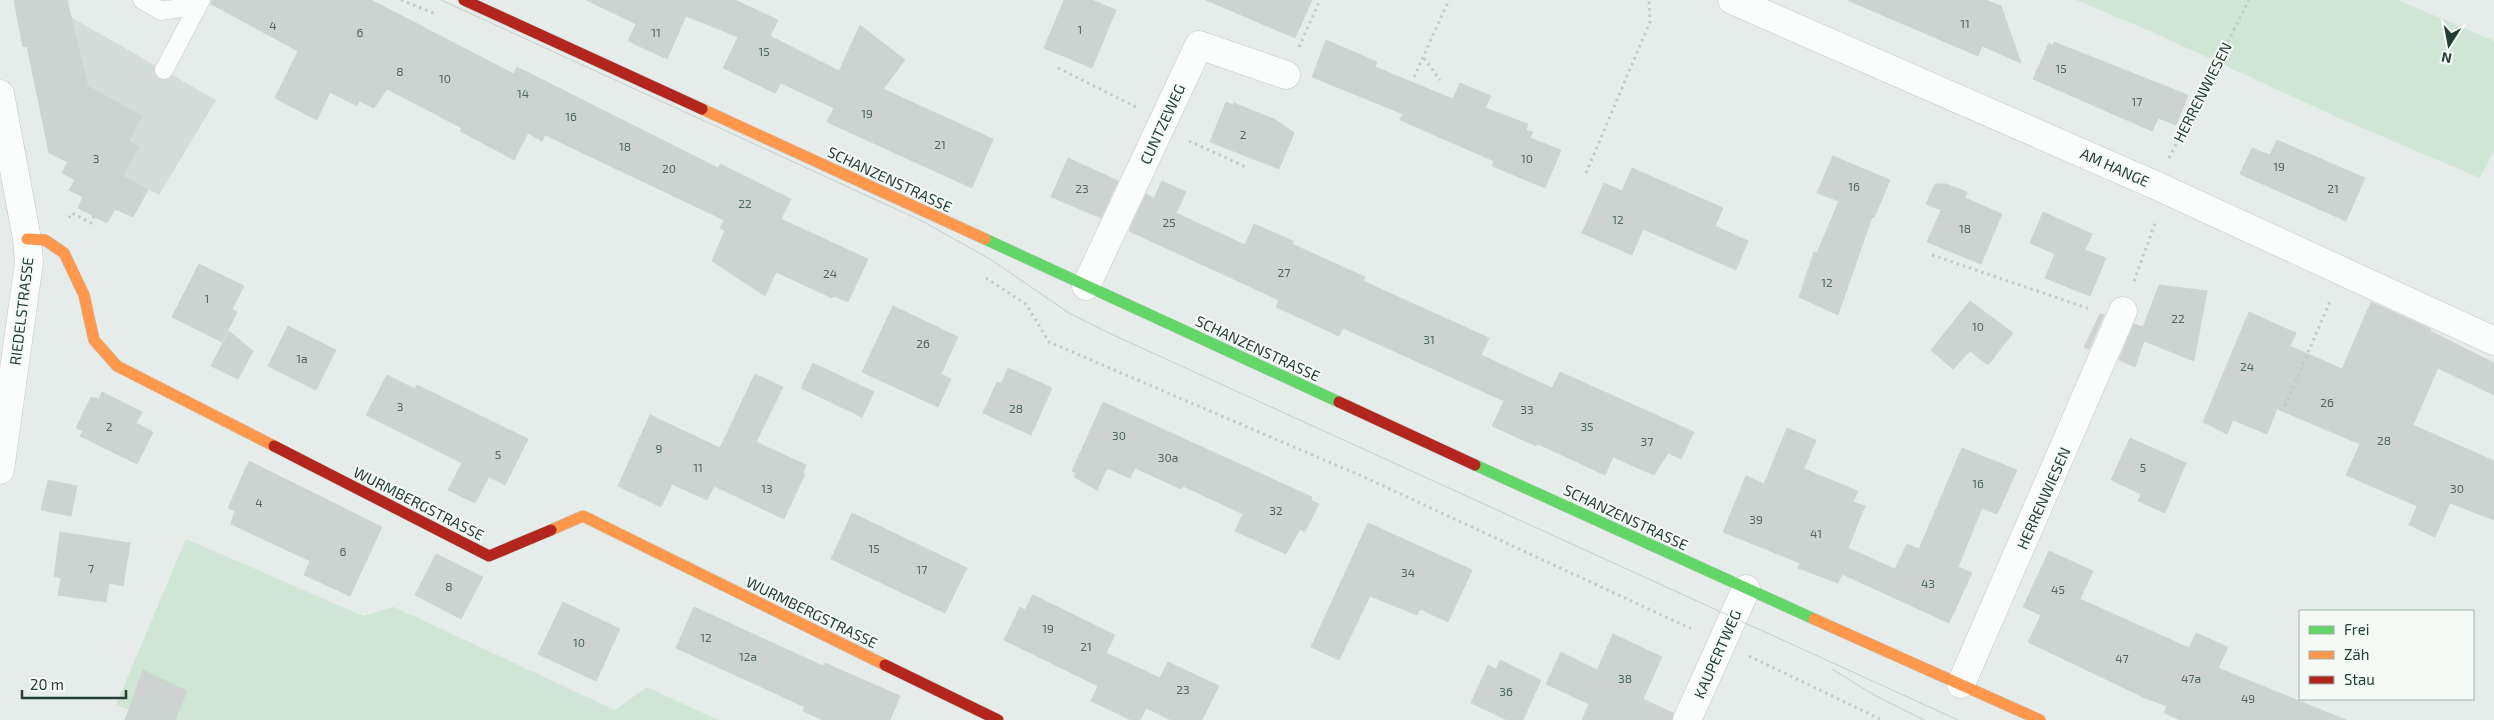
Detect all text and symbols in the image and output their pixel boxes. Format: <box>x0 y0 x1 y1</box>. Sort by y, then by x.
house number: 11 <box>1960 16 1970 30</box>
house number: 4 <box>269 18 277 32</box>
north arrow <box>2424 20 2474 70</box>
house number: 1 <box>1078 22 1082 36</box>
house number: 6 <box>357 25 364 39</box>
house number: 11 <box>651 25 661 39</box>
street label: HERRENWIESEN <box>2169 39 2235 145</box>
house number: 15 <box>758 44 770 58</box>
text: N <box>2440 49 2453 68</box>
house number: 15 <box>2055 61 2067 75</box>
house number: 8 <box>396 64 404 78</box>
house number: 10 <box>439 71 451 85</box>
street label: CUNTZEWEG <box>1136 81 1188 167</box>
house number: 14 <box>517 86 529 100</box>
house number: 17 <box>2132 94 2142 108</box>
house number: 19 <box>861 106 873 120</box>
house number: 16 <box>565 109 577 123</box>
house number: 2 <box>1240 127 1247 141</box>
house number: 21 <box>934 137 946 151</box>
house number: 18 <box>619 139 631 153</box>
street label: SCHANZENSTRASSE <box>825 142 955 216</box>
street label: AM HANGE <box>2078 144 2152 190</box>
house number: 3 <box>93 151 99 165</box>
house number: 10 <box>1521 151 1533 165</box>
house number: 19 <box>2273 159 2285 173</box>
house number: 20 <box>662 161 676 175</box>
house number: 16 <box>1848 179 1860 193</box>
house number: 23 <box>1075 181 1089 195</box>
house number: 21 <box>2327 181 2339 195</box>
house number: 22 <box>738 196 752 210</box>
house number: 12 <box>1612 212 1624 226</box>
house number: 25 <box>1162 215 1176 229</box>
house number: 18 <box>1959 221 1971 235</box>
street label: RIEDELSTRASSE <box>5 256 37 366</box>
house number: 27 <box>1278 265 1290 279</box>
house number: 24 <box>823 266 837 280</box>
house number: 12 <box>1821 275 1833 289</box>
house number: 1 <box>205 291 209 305</box>
street label: SCHANZENSTRASSE <box>1193 311 1323 385</box>
house number: 22 <box>2171 311 2185 325</box>
house number: 10 <box>1972 319 1984 333</box>
house number: 31 <box>1423 332 1435 346</box>
house number: 26 <box>916 336 930 350</box>
house number: 1a <box>296 351 308 365</box>
house number: 24 <box>2240 359 2254 373</box>
house number: 26 <box>2320 395 2334 409</box>
house number: 3 <box>397 399 403 413</box>
house number: 28 <box>1009 401 1023 415</box>
house number: 33 <box>1520 402 1534 416</box>
house number: 2 <box>106 419 113 433</box>
house number: 35 <box>1580 419 1594 433</box>
house number: 30 <box>1112 428 1126 442</box>
house number: 28 <box>2377 433 2391 447</box>
house number: 37 <box>1641 434 1653 448</box>
house number: 9 <box>656 441 663 455</box>
street label: HERRENWIESEN <box>2012 444 2074 552</box>
house number: 5 <box>495 447 501 461</box>
house number: 30a <box>1158 450 1178 464</box>
house number: 11 <box>693 460 703 474</box>
house number: 5 <box>2140 460 2146 474</box>
street label: WURMBERGSTRASSE <box>351 462 487 544</box>
house number: 16 <box>1972 476 1984 490</box>
street label: SCHANZENSTRASSE <box>1561 480 1691 554</box>
house number: 13 <box>761 481 773 495</box>
house number: 30 <box>2450 481 2464 495</box>
house number: 4 <box>255 495 263 509</box>
house number: 32 <box>1269 503 1283 517</box>
house number: 39 <box>1749 512 1763 526</box>
house number: 41 <box>1810 526 1822 540</box>
house number: 15 <box>868 541 880 555</box>
house number: 6 <box>340 544 347 558</box>
house number: 7 <box>88 561 94 575</box>
house number: 17 <box>917 562 927 576</box>
house number: 34 <box>1401 565 1415 579</box>
street label: WURMBERGSTRASSE <box>743 572 881 652</box>
house number: 43 <box>1921 576 1935 590</box>
house number: 8 <box>445 579 453 593</box>
house number: 45 <box>2051 582 2065 596</box>
street label: KAUPERTWEG <box>1689 607 1745 701</box>
legend <box>2299 610 2474 700</box>
text: Frei <box>2344 620 2369 638</box>
house number: 19 <box>1042 621 1054 635</box>
house number: 12 <box>700 630 712 644</box>
house number: 10 <box>573 635 585 649</box>
house number: 21 <box>1080 639 1092 653</box>
text: Zäh <box>2344 645 2369 663</box>
house number: 12a <box>739 649 757 663</box>
house number: 47 <box>2115 651 2129 665</box>
scale bar <box>22 668 126 700</box>
text: Stau <box>2344 670 2375 688</box>
house number: 38 <box>1618 671 1632 685</box>
house number: 47a <box>2181 671 2201 685</box>
text: 20 m <box>30 675 64 693</box>
house number: 23 <box>1176 682 1190 696</box>
house number: 36 <box>1499 684 1513 698</box>
house number: 49 <box>2241 691 2255 705</box>

